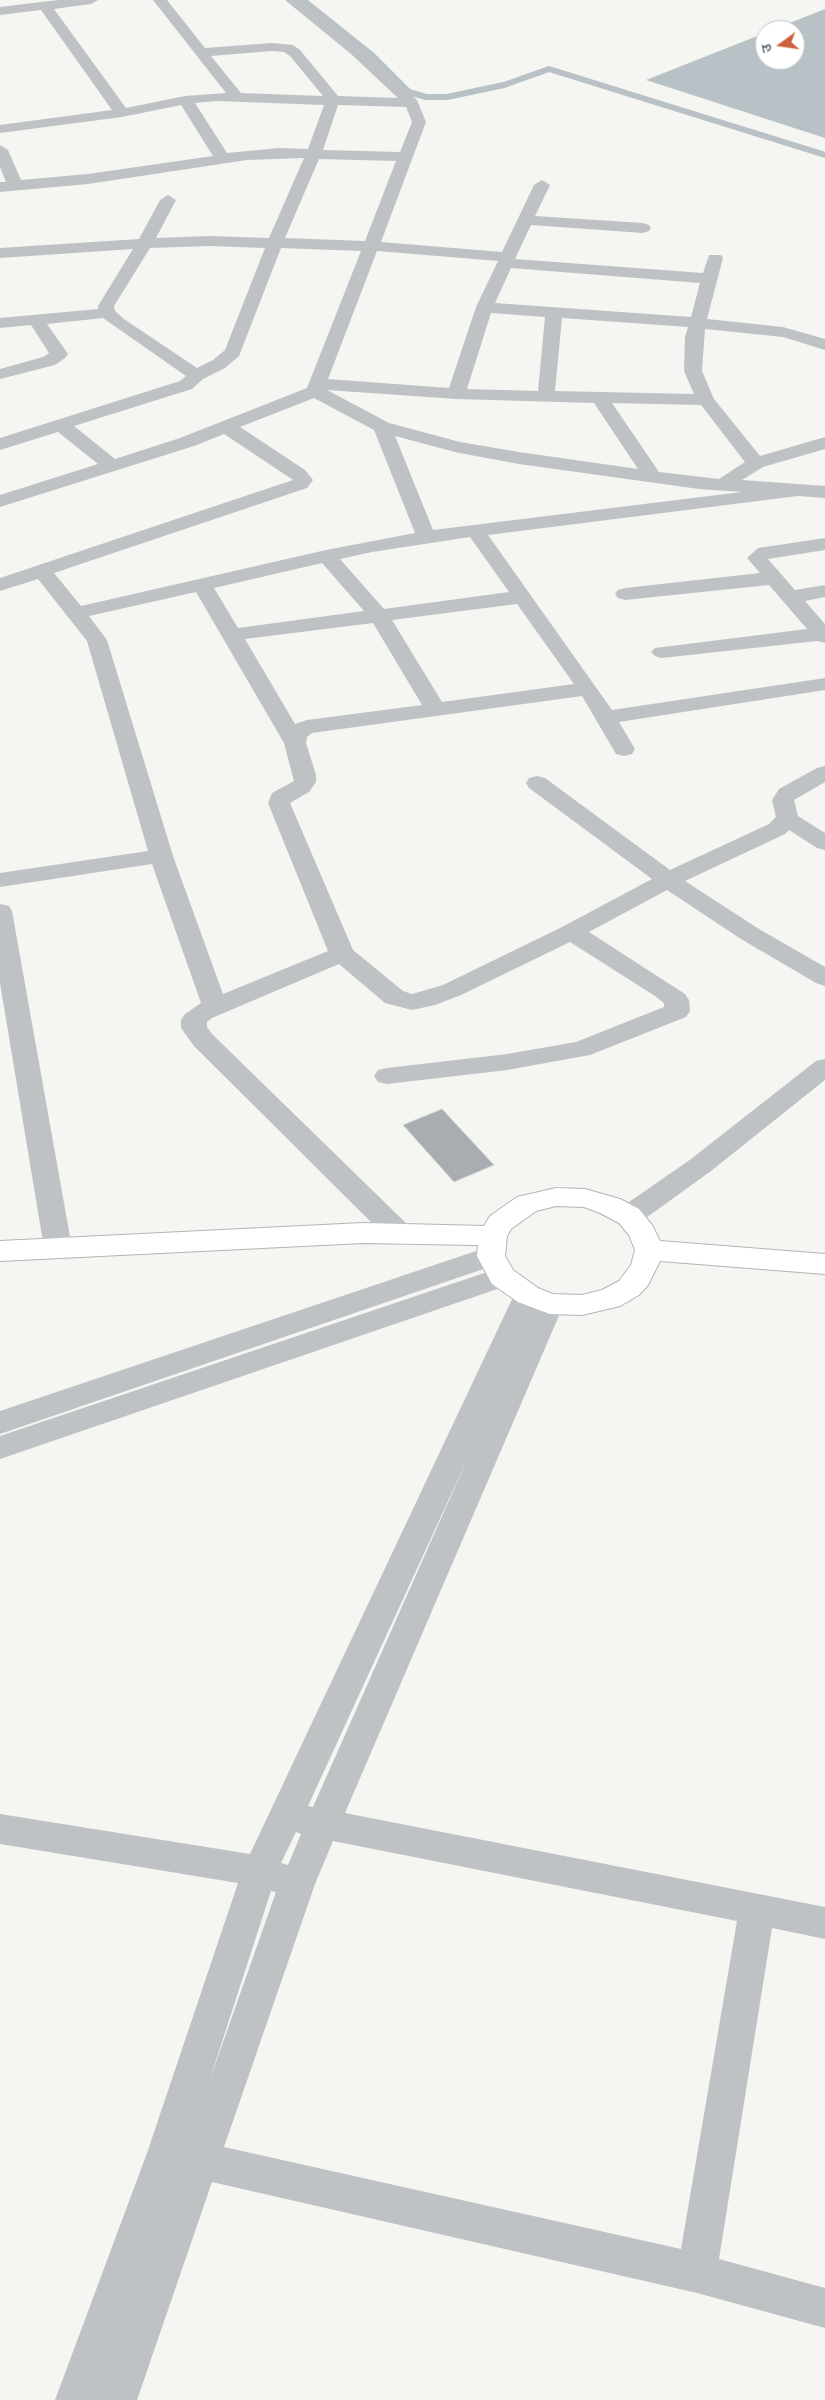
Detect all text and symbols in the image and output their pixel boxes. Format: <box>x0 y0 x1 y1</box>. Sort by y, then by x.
north arrow <box>755 20 805 70</box>
text: उ <box>758 42 775 54</box>

